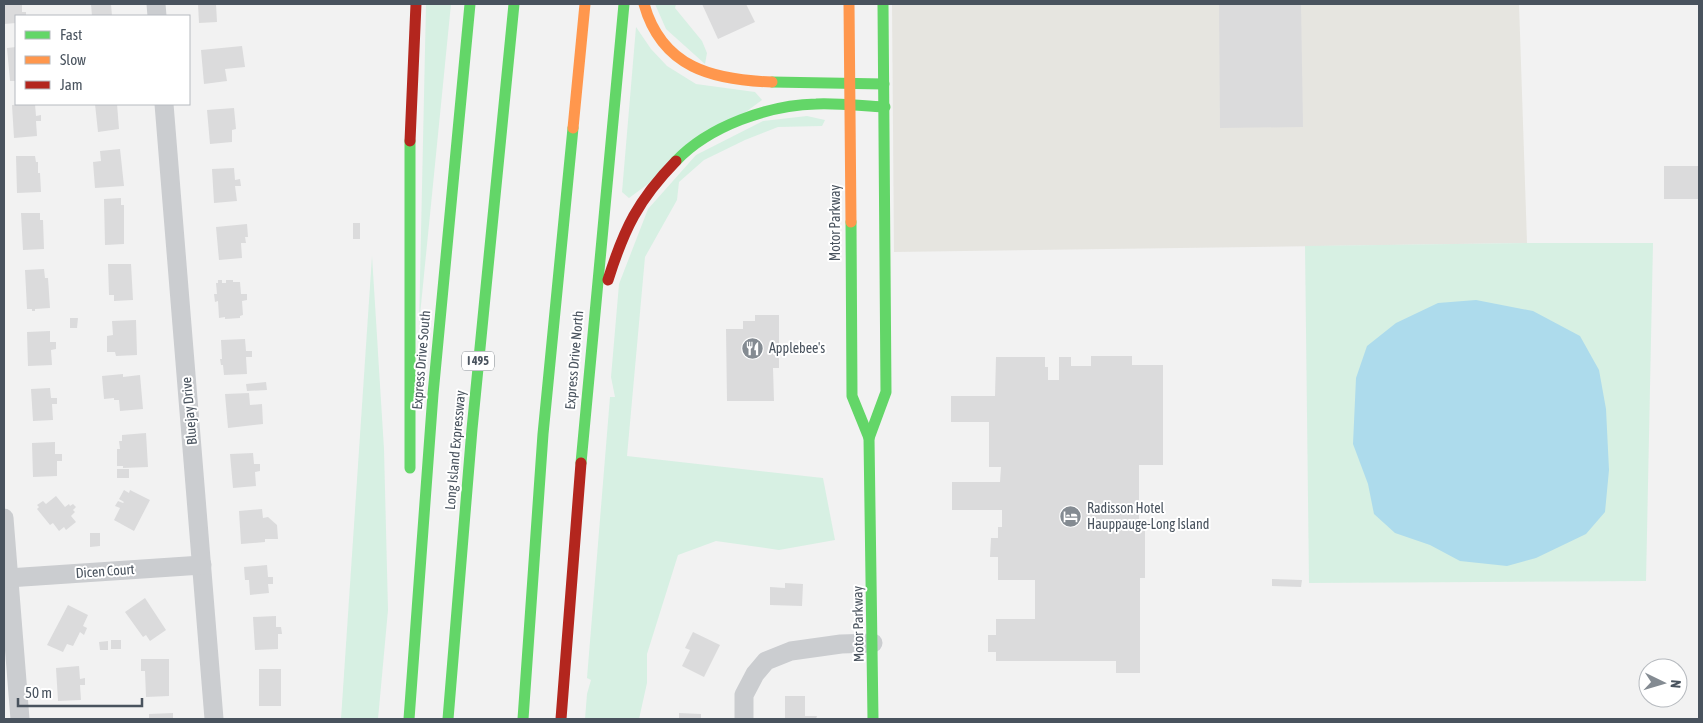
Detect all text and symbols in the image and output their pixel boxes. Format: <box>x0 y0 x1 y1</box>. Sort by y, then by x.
legend <box>15 15 190 105</box>
text: Fast <box>60 26 82 43</box>
text: Slow <box>60 51 86 68</box>
text: Jam <box>60 76 83 93</box>
street label: Motor Parkway <box>827 185 843 261</box>
street label: Express Drive South <box>409 310 433 410</box>
street label: Express Drive North <box>562 310 586 410</box>
restaurant icon: Applebee's <box>741 336 765 360</box>
place label: Applebee's <box>769 340 825 356</box>
road number: I 495 <box>462 352 494 371</box>
street label: Bluejay Drive <box>178 376 200 446</box>
street label: Long Island Expressway <box>442 389 468 510</box>
place label: Radisson Hotel Hauppauge-Long Island <box>1087 500 1209 532</box>
hotel icon: Radisson Hotel Hauppauge-Long Island <box>1059 504 1083 528</box>
street label: Dicen Court <box>75 561 135 581</box>
street label: Motor Parkway <box>849 585 867 662</box>
north arrow <box>1638 658 1688 708</box>
scale bar <box>18 676 141 708</box>
text: N <box>1668 679 1684 689</box>
text: 50 m <box>25 684 52 701</box>

